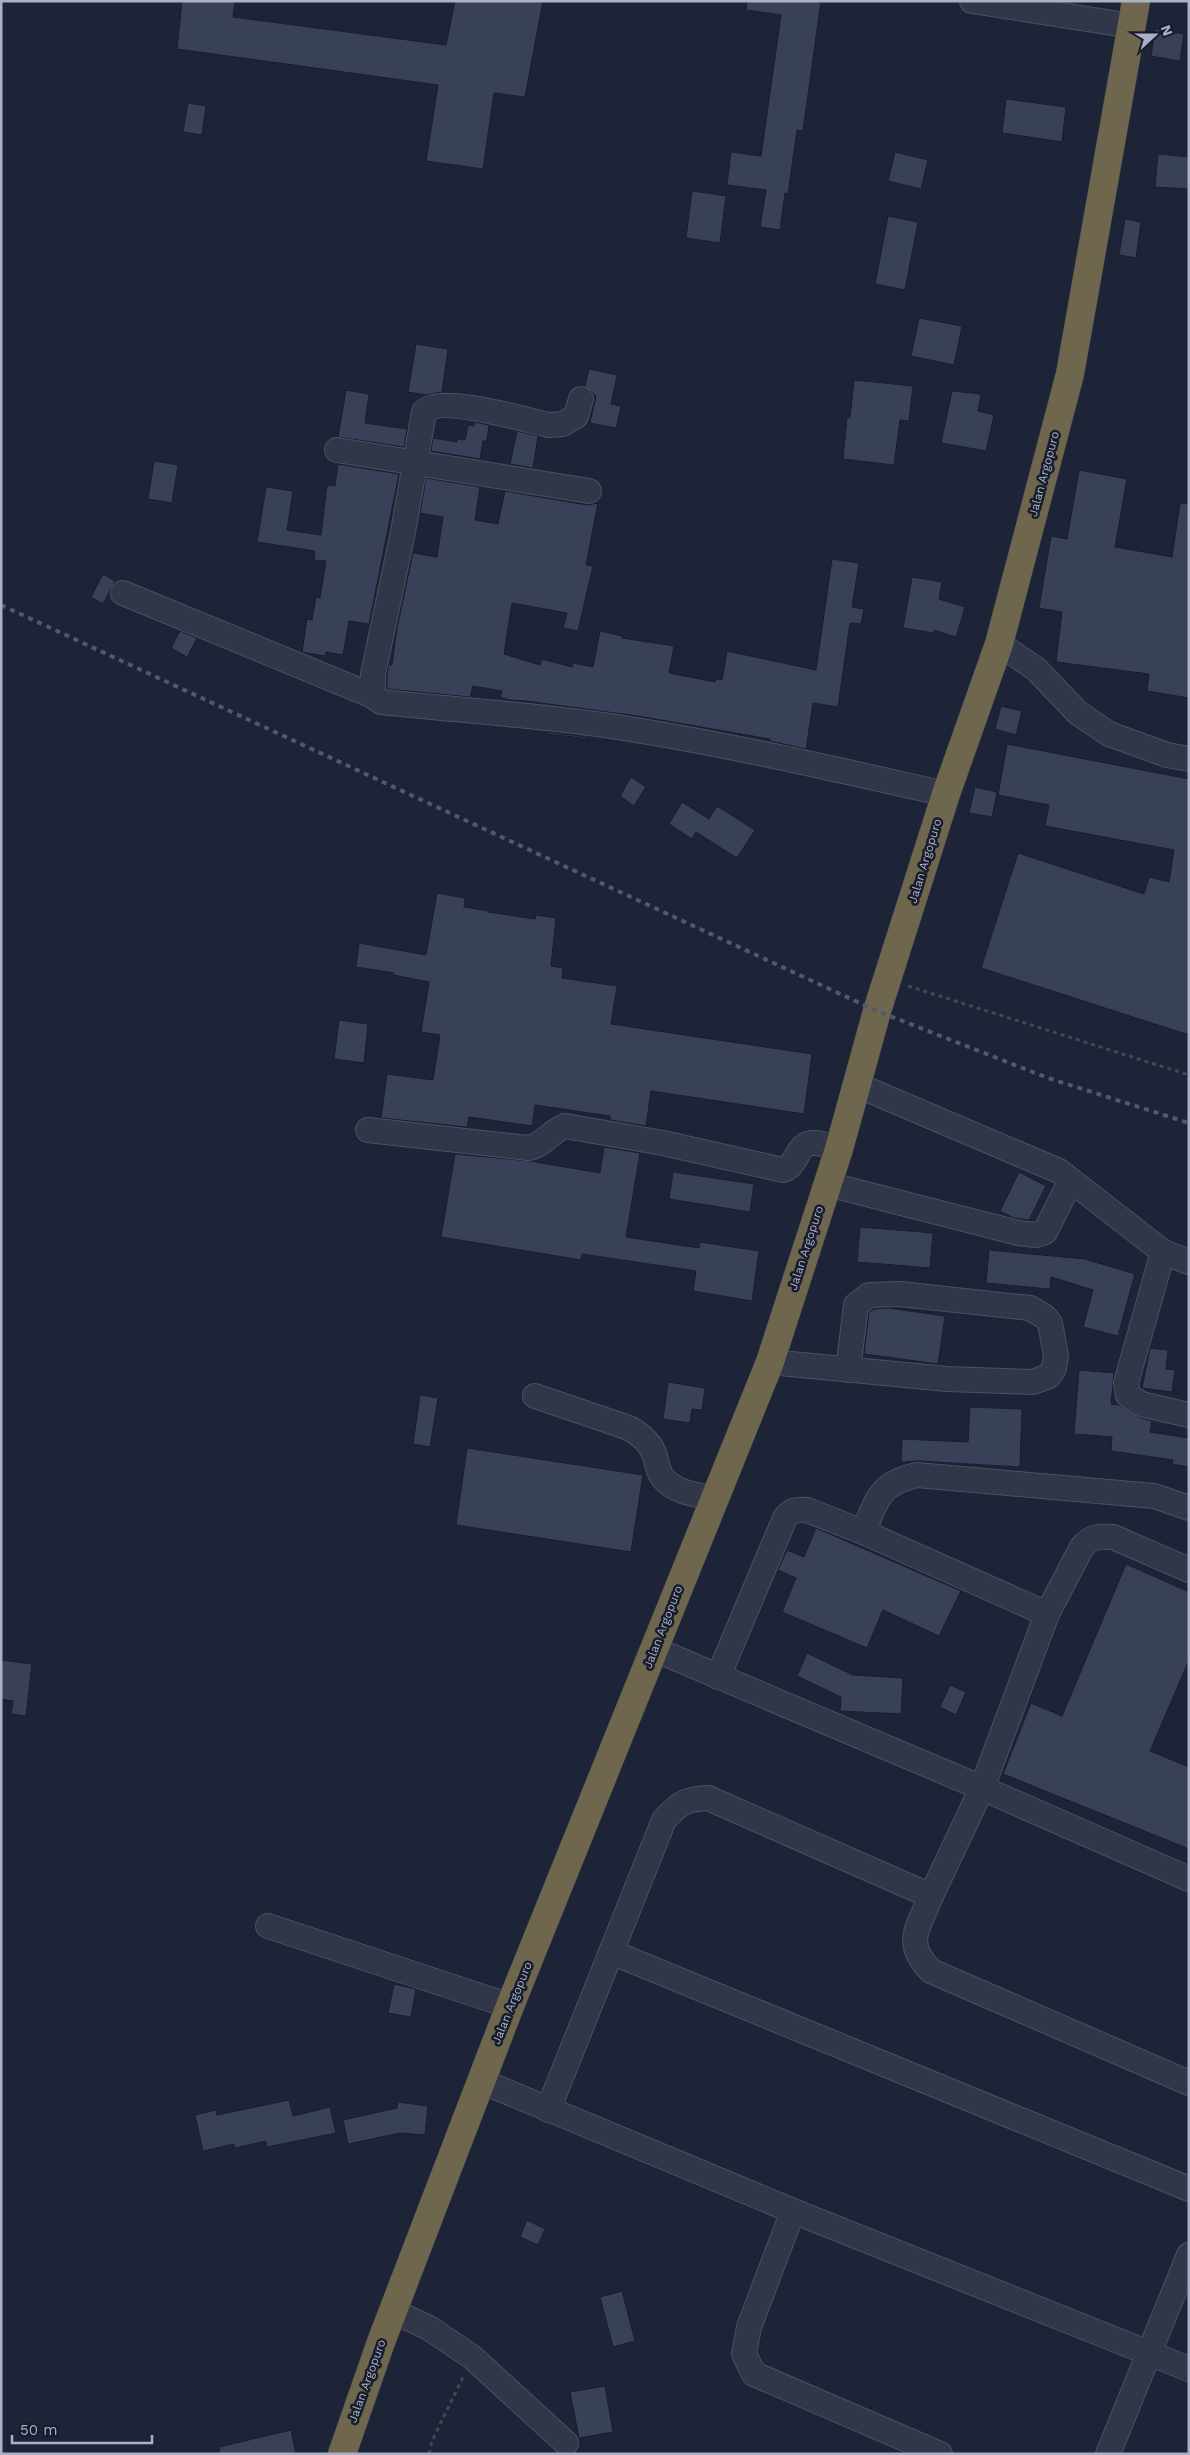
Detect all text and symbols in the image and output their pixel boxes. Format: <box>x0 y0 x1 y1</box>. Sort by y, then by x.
north arrow <box>1130 10 1180 60</box>
text: N <box>1158 23 1176 38</box>
street label: Jalan Argopuro <box>1026 430 1062 518</box>
street label: Jalan Argopuro <box>905 817 945 905</box>
street label: Jalan Argopuro <box>786 1204 826 1292</box>
street label: Jalan Argopuro <box>641 1584 685 1670</box>
street label: Jalan Argopuro <box>489 1960 535 2046</box>
street label: Jalan Argopuro <box>345 2337 389 2425</box>
scale bar <box>12 2412 152 2444</box>
text: 50 m <box>20 2421 57 2439</box>

